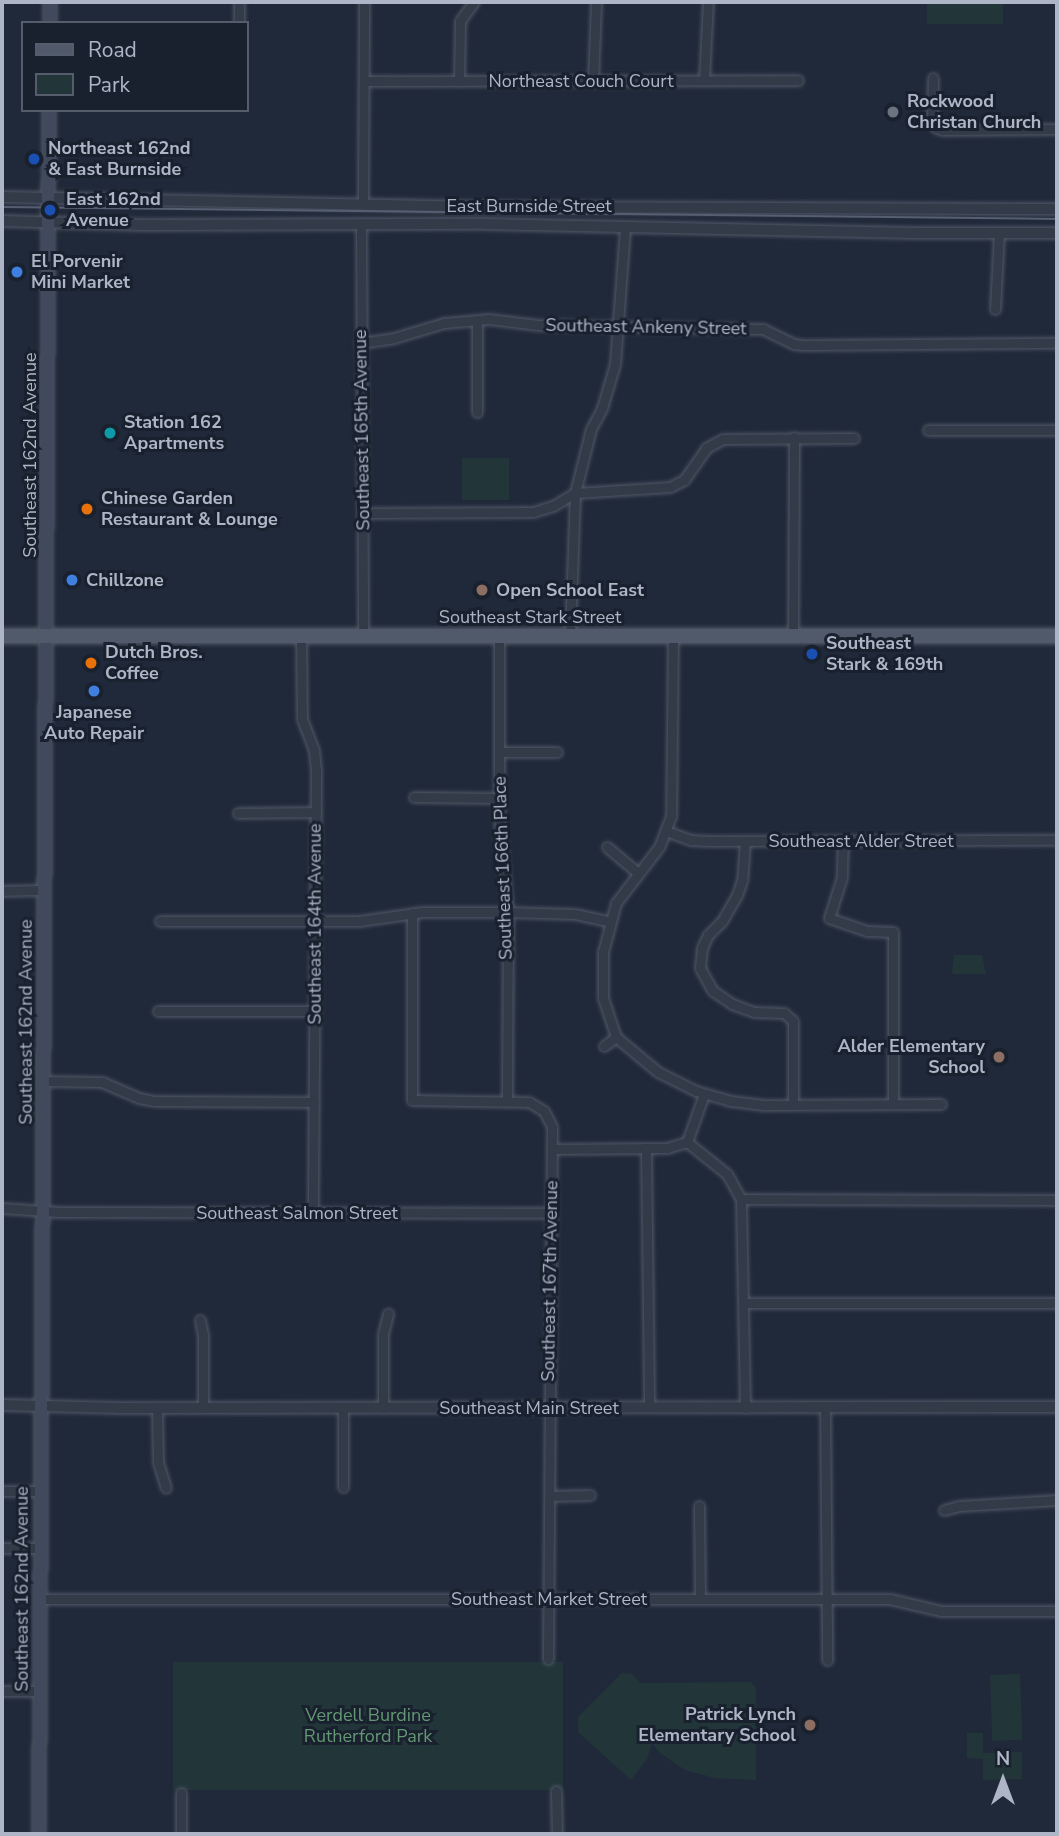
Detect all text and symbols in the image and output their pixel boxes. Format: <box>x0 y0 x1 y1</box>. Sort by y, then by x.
legend <box>21 21 248 112</box>
text: Road <box>88 36 137 64</box>
street label: Northeast Couch Court <box>489 70 673 92</box>
text: Park <box>88 71 130 99</box>
place label: Rockwood Christan Church <box>907 91 1041 134</box>
marker: Rockwood Christan Church <box>885 104 901 120</box>
place label: Northeast 162nd & East Burnside <box>48 138 191 180</box>
marker: Northeast 162nd & East Burnside <box>26 151 42 167</box>
place label: East 162nd Avenue <box>66 189 161 232</box>
street label: East Burnside Street <box>447 195 611 217</box>
marker: East 162nd Avenue <box>40 200 60 220</box>
place label: El Porvenir Mini Market <box>31 251 130 294</box>
marker: El Porvenir Mini Market <box>9 264 25 280</box>
street label: Southeast Ankeny Street <box>545 314 747 340</box>
street label: Southeast 165th Avenue <box>349 329 375 531</box>
street label: Southeast 162nd Avenue <box>19 352 41 558</box>
place label: Station 162 Apartments <box>124 412 224 454</box>
marker: Station 162 Apartments <box>102 425 118 441</box>
place label: Chinese Garden Restaurant & Lounge <box>101 488 278 530</box>
marker: Chinese Garden Restaurant & Lounge <box>79 501 95 517</box>
place label: Chillzone <box>86 569 164 591</box>
marker: Chillzone <box>64 572 80 588</box>
place label: Open School East <box>496 579 644 601</box>
marker: Open School East <box>474 582 490 598</box>
street label: Southeast Stark Street <box>439 606 621 628</box>
place label: Southeast Stark & 169th <box>826 633 943 676</box>
place label: Dutch Bros. Coffee <box>105 642 203 684</box>
marker: Southeast Stark & 169th <box>804 646 820 662</box>
marker: Dutch Bros. Coffee <box>83 655 99 671</box>
marker: Japanese Auto Repair <box>86 683 102 699</box>
place label: Japanese Auto Repair <box>44 702 144 744</box>
street label: Southeast 166th Place <box>489 776 517 960</box>
street label: Southeast 164th Avenue <box>304 823 326 1025</box>
street label: Southeast Alder Street <box>769 830 953 852</box>
street label: Southeast 162nd Avenue <box>15 919 37 1125</box>
place label: Alder Elementary School <box>837 1036 985 1078</box>
marker: Alder Elementary School <box>991 1049 1007 1065</box>
street label: Southeast 167th Avenue <box>537 1180 563 1382</box>
street label: Southeast Salmon Street <box>196 1202 398 1224</box>
street label: Southeast Main Street <box>439 1397 619 1419</box>
street label: Southeast 162nd Avenue <box>11 1486 33 1692</box>
street label: Southeast Market Street <box>451 1588 647 1610</box>
place label: Patrick Lynch Elementary School <box>638 1704 796 1746</box>
park label: Verdell Burdine Rutherford Park <box>304 1705 432 1748</box>
marker: Patrick Lynch Elementary School <box>802 1717 818 1733</box>
north arrow <box>968 1745 1038 1815</box>
text: N <box>996 1746 1010 1772</box>

